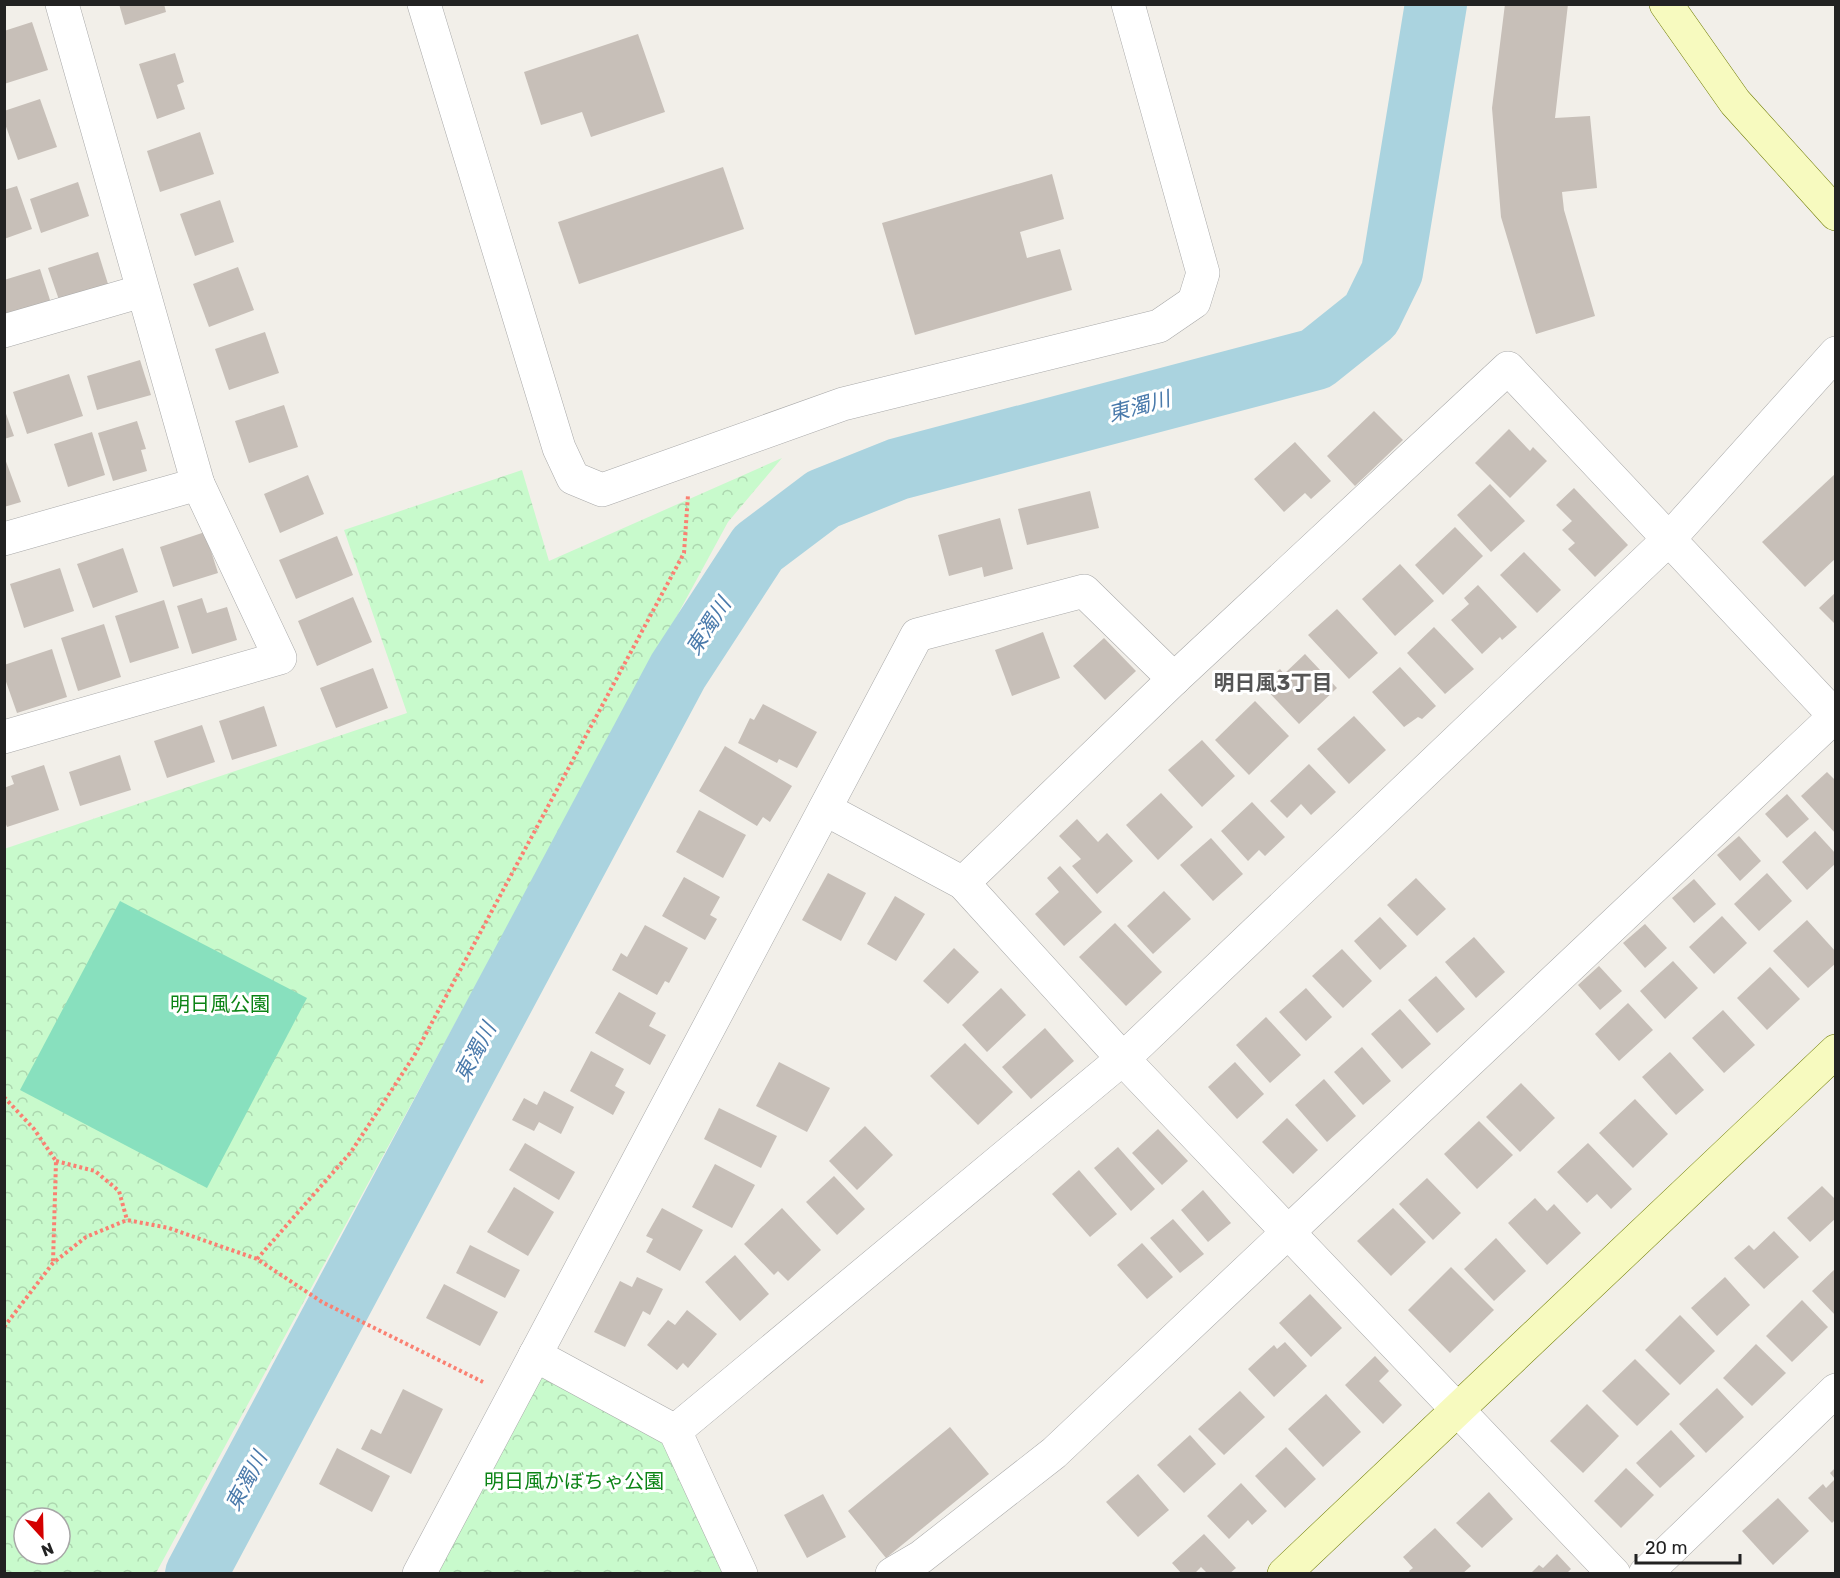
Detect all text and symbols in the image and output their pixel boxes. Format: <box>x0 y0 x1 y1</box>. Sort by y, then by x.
water label: 東濁川 <box>1105 385 1175 426</box>
water label: 東濁川 <box>680 591 737 659</box>
district label: 明日風3丁目 <box>1214 670 1332 695</box>
park label: 明日風公園 <box>170 992 270 1016</box>
water label: 東濁川 <box>449 1017 502 1086</box>
water label: 東濁川 <box>220 1446 273 1515</box>
park label: 明日風かぼちゃ公園 <box>484 1469 664 1493</box>
north arrow <box>12 1506 72 1566</box>
scale bar <box>1636 1527 1740 1565</box>
text: 20 m <box>1645 1537 1687 1559</box>
text: N <box>39 1538 56 1560</box>

